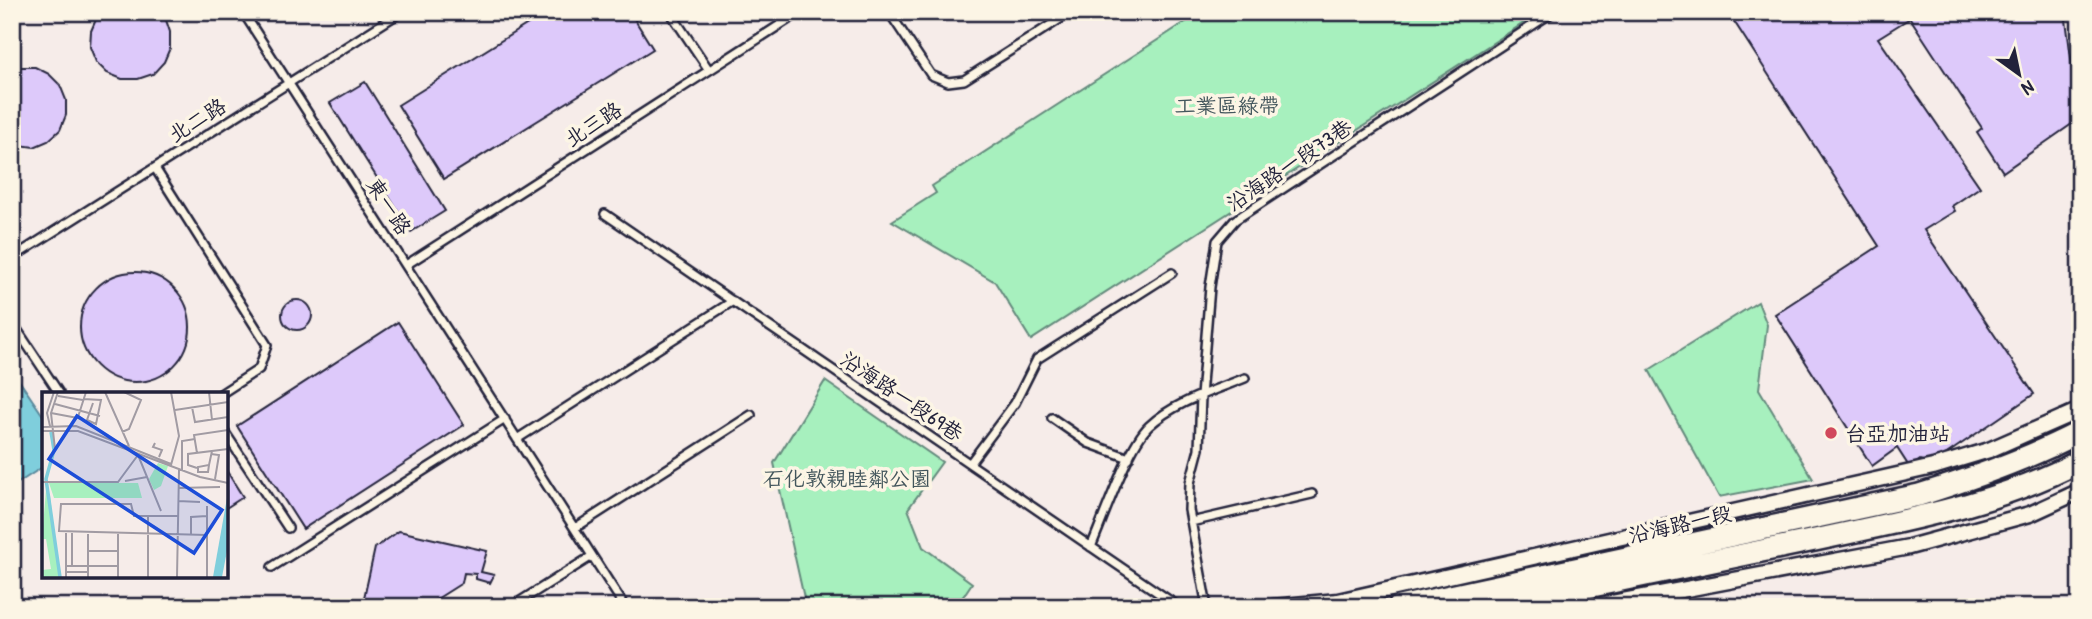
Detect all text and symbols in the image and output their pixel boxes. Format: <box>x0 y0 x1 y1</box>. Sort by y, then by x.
north arrow <box>1983 38 2054 108</box>
text: N <box>2017 75 2040 102</box>
street label: 北二路 <box>163 91 231 149</box>
park label: 工業區綠帶 <box>1175 91 1280 120</box>
street label: 北三路 <box>559 95 627 153</box>
street label: 沿海路一段73巷 <box>1220 112 1358 218</box>
street label: 東一路 <box>360 172 418 240</box>
street label: 沿海路一段69巷 <box>835 344 969 448</box>
inset map <box>42 392 228 577</box>
place label: 台亞加油站 <box>1845 419 1950 448</box>
marker: 台亞加油站 <box>1823 425 1839 441</box>
park label: 石化敦親睦鄰公園 <box>763 464 931 493</box>
street label: 沿海路一段 <box>1626 498 1734 550</box>

